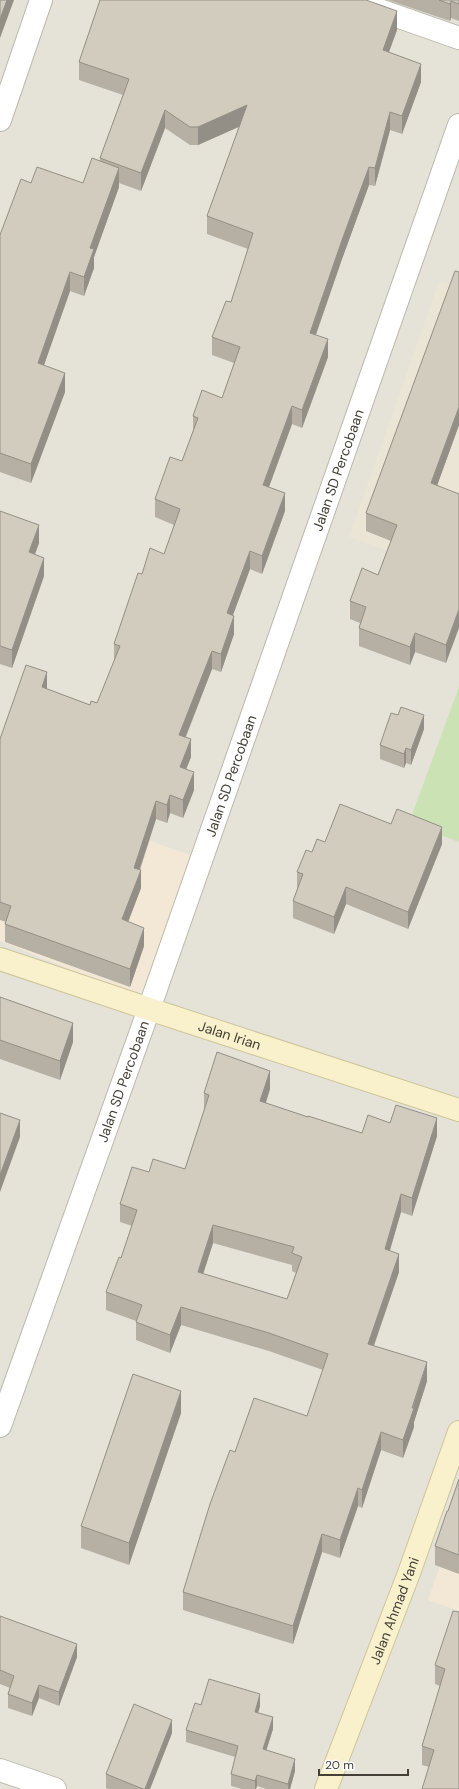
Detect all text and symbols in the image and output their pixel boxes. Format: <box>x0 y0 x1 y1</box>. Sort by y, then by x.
street label: Jalan SD Percobaan <box>308 407 368 533</box>
street label: Jalan SD Percobaan <box>201 713 260 839</box>
street label: Jalan Irian <box>196 1017 263 1054</box>
street label: Jalan SD Percobaan <box>93 1018 153 1144</box>
street label: Jalan Ahmad Yani <box>366 1555 423 1667</box>
scale bar <box>319 1751 408 1777</box>
text: 20 m <box>325 1757 354 1773</box>

